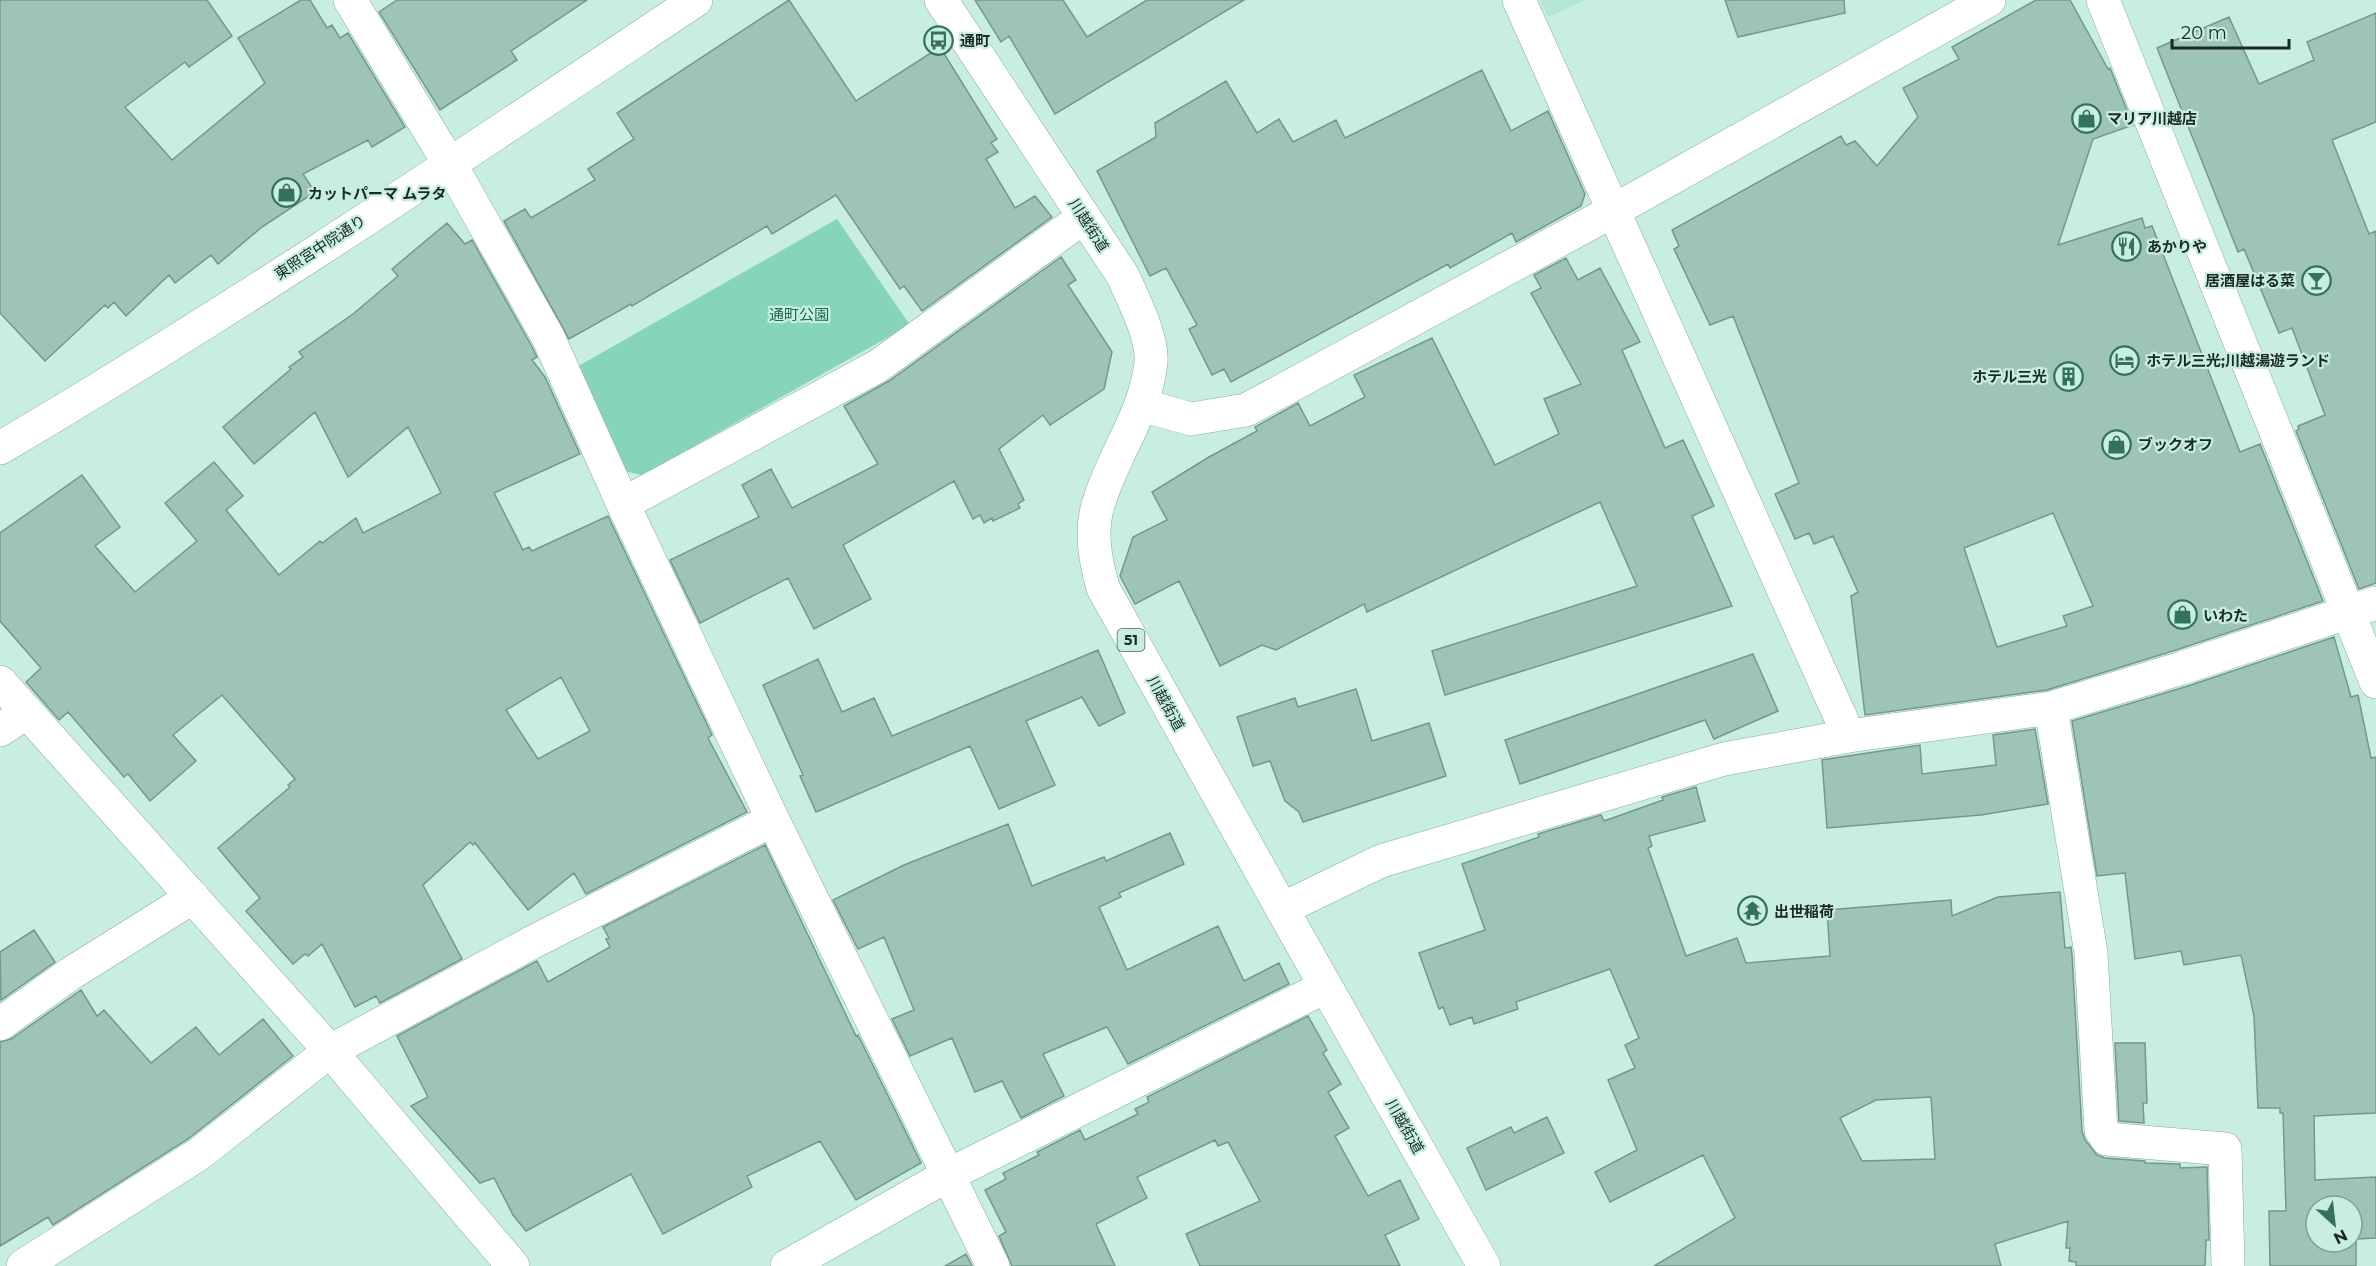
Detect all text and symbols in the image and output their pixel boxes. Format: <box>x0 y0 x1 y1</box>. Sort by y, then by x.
scale bar <box>2172 12 2289 50</box>
text: 20 m <box>2181 22 2227 44</box>
bus stop icon: 通町 <box>923 24 955 56</box>
place label: 通町 <box>960 31 990 50</box>
shop icon: マリア川越店 <box>2070 102 2102 134</box>
place label: マリア川越店 <box>2107 109 2197 128</box>
shop icon: カットパーマ ムラタ <box>271 177 303 209</box>
place label: カットパーマ ムラタ <box>308 184 447 203</box>
street label: 川越街道 <box>1065 195 1113 255</box>
street label: 東照宮中院通り <box>271 210 369 284</box>
restaurant icon: あかりや <box>2110 230 2142 262</box>
place label: あかりや <box>2147 237 2207 256</box>
bar icon: 居酒屋はる菜 <box>2300 264 2332 296</box>
place label: 居酒屋はる菜 <box>2205 271 2295 290</box>
park label: 通町公園 <box>769 305 829 324</box>
hotel icon: ホテル三光;川越湯遊ランド <box>2109 344 2141 376</box>
place label: ホテル三光;川越湯遊ランド <box>2146 351 2330 370</box>
building icon: ホテル三光 <box>2052 360 2084 392</box>
place label: ホテル三光 <box>1972 367 2047 386</box>
shop icon: ブックオフ <box>2101 428 2133 460</box>
place label: ブックオフ <box>2138 435 2213 454</box>
shop icon: いわた <box>2166 599 2198 631</box>
place label: いわた <box>2203 606 2248 625</box>
road number: 51 <box>1118 629 1144 651</box>
street label: 川越街道 <box>1143 672 1189 734</box>
temple icon: 出世稲荷 <box>1737 895 1769 927</box>
place label: 出世稲荷 <box>1774 902 1834 921</box>
street label: 川越街道 <box>1382 1095 1428 1157</box>
north arrow <box>2304 1194 2364 1254</box>
text: N <box>2331 1226 2351 1248</box>

